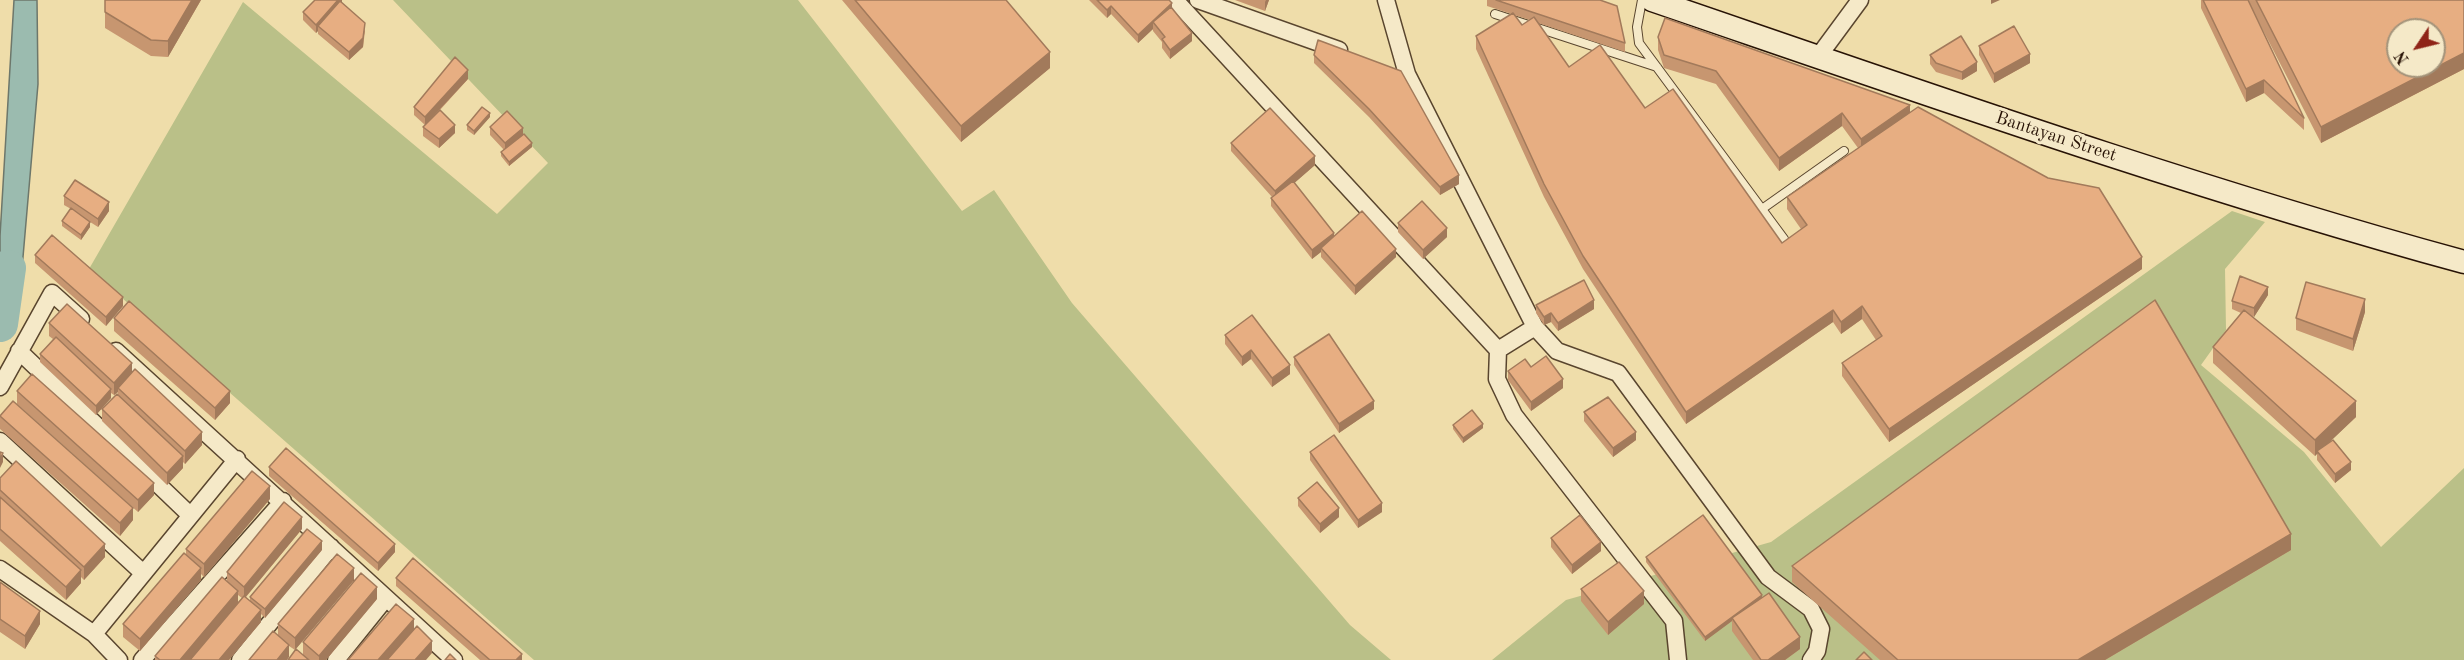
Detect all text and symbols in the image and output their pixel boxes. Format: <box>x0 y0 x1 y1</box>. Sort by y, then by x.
north arrow <box>2386 18 2446 78</box>
text: N <box>2393 48 2413 67</box>
street label: Bantayan Street <box>1993 107 2119 167</box>

